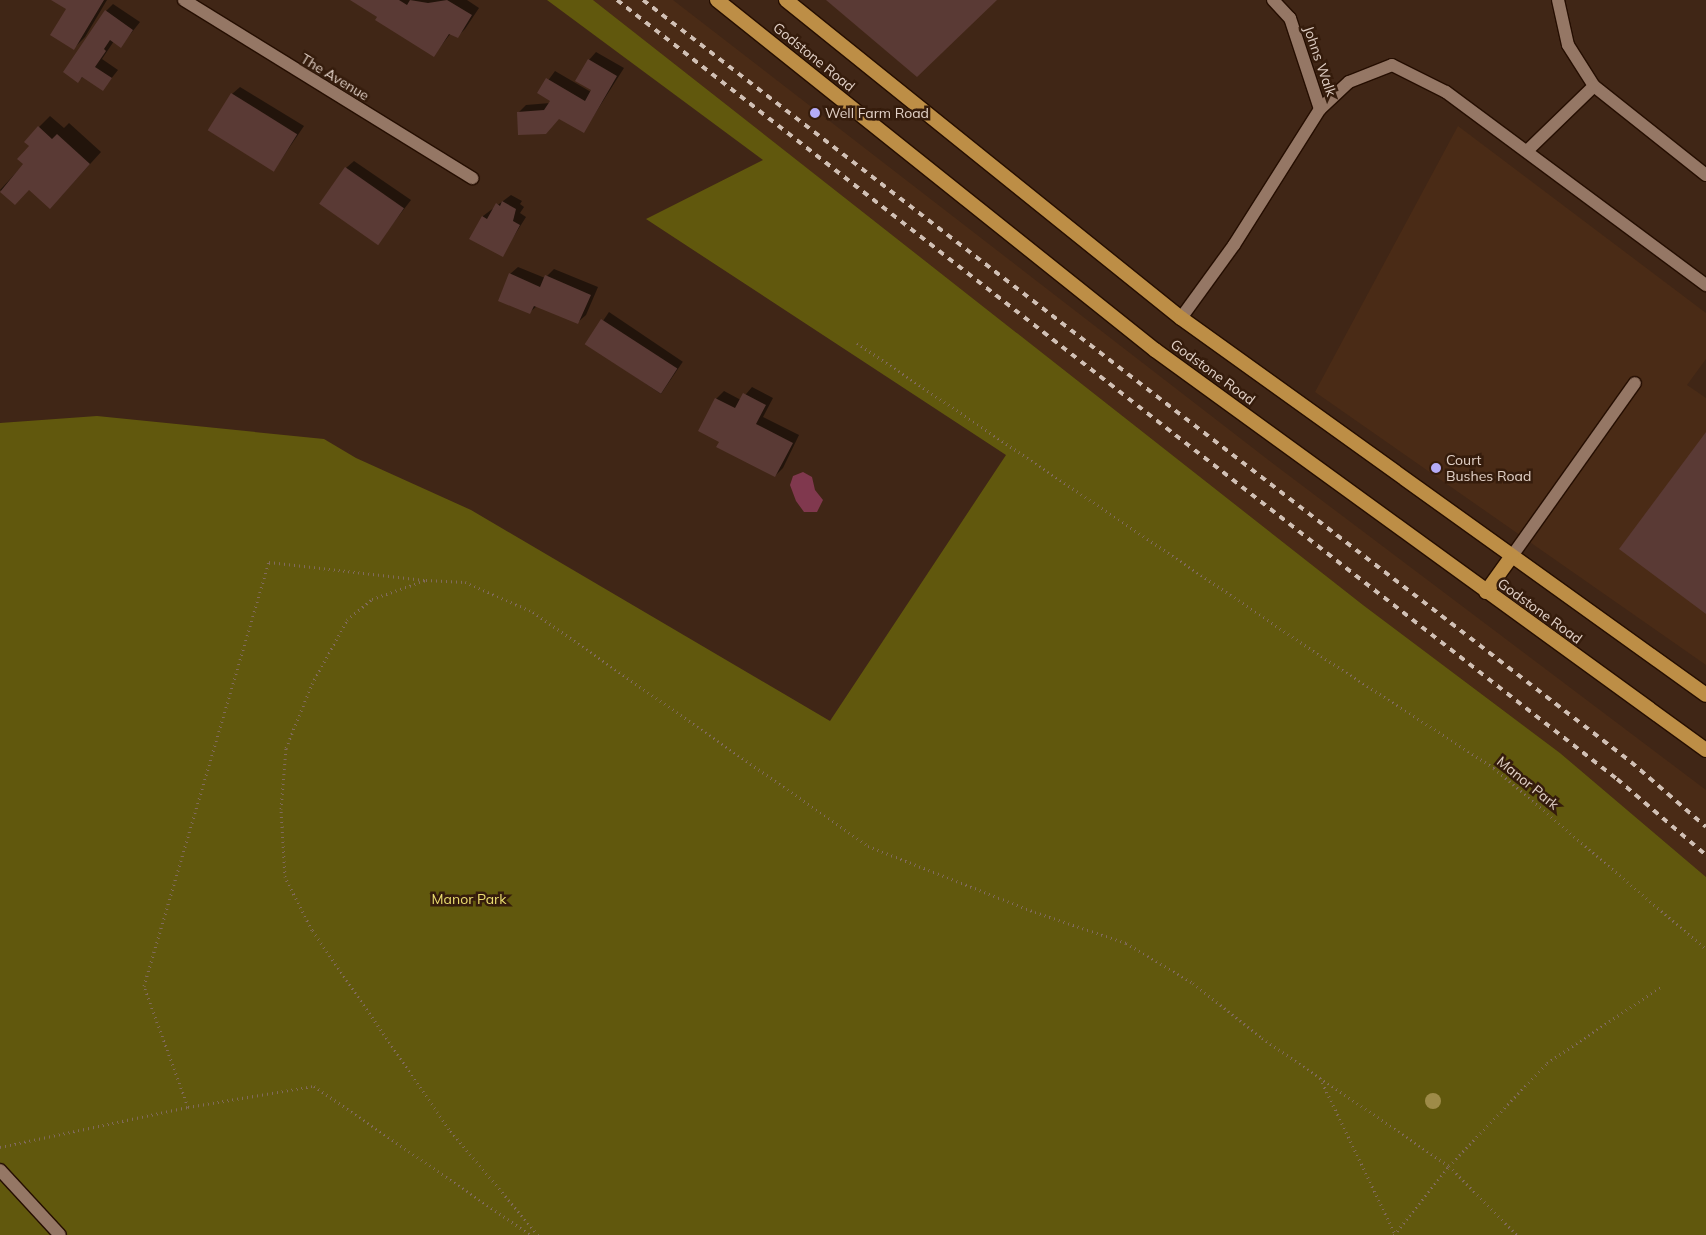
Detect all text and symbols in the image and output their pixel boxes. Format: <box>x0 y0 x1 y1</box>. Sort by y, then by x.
street label: Godstone Road <box>770 19 858 95</box>
street label: Johns Walk <box>1300 24 1340 98</box>
street label: The Avenue <box>298 50 372 104</box>
place label: Well Farm Road <box>825 105 929 121</box>
marker: Well Farm Road <box>809 107 821 119</box>
street label: Godstone Road <box>1168 336 1258 408</box>
place label: Court Bushes Road <box>1446 452 1531 484</box>
marker: Court Bushes Road <box>1430 462 1442 474</box>
street label: Godstone Road <box>1495 575 1585 647</box>
street label: Manor Park <box>1494 753 1562 813</box>
park label: Manor Park <box>432 891 506 907</box>

